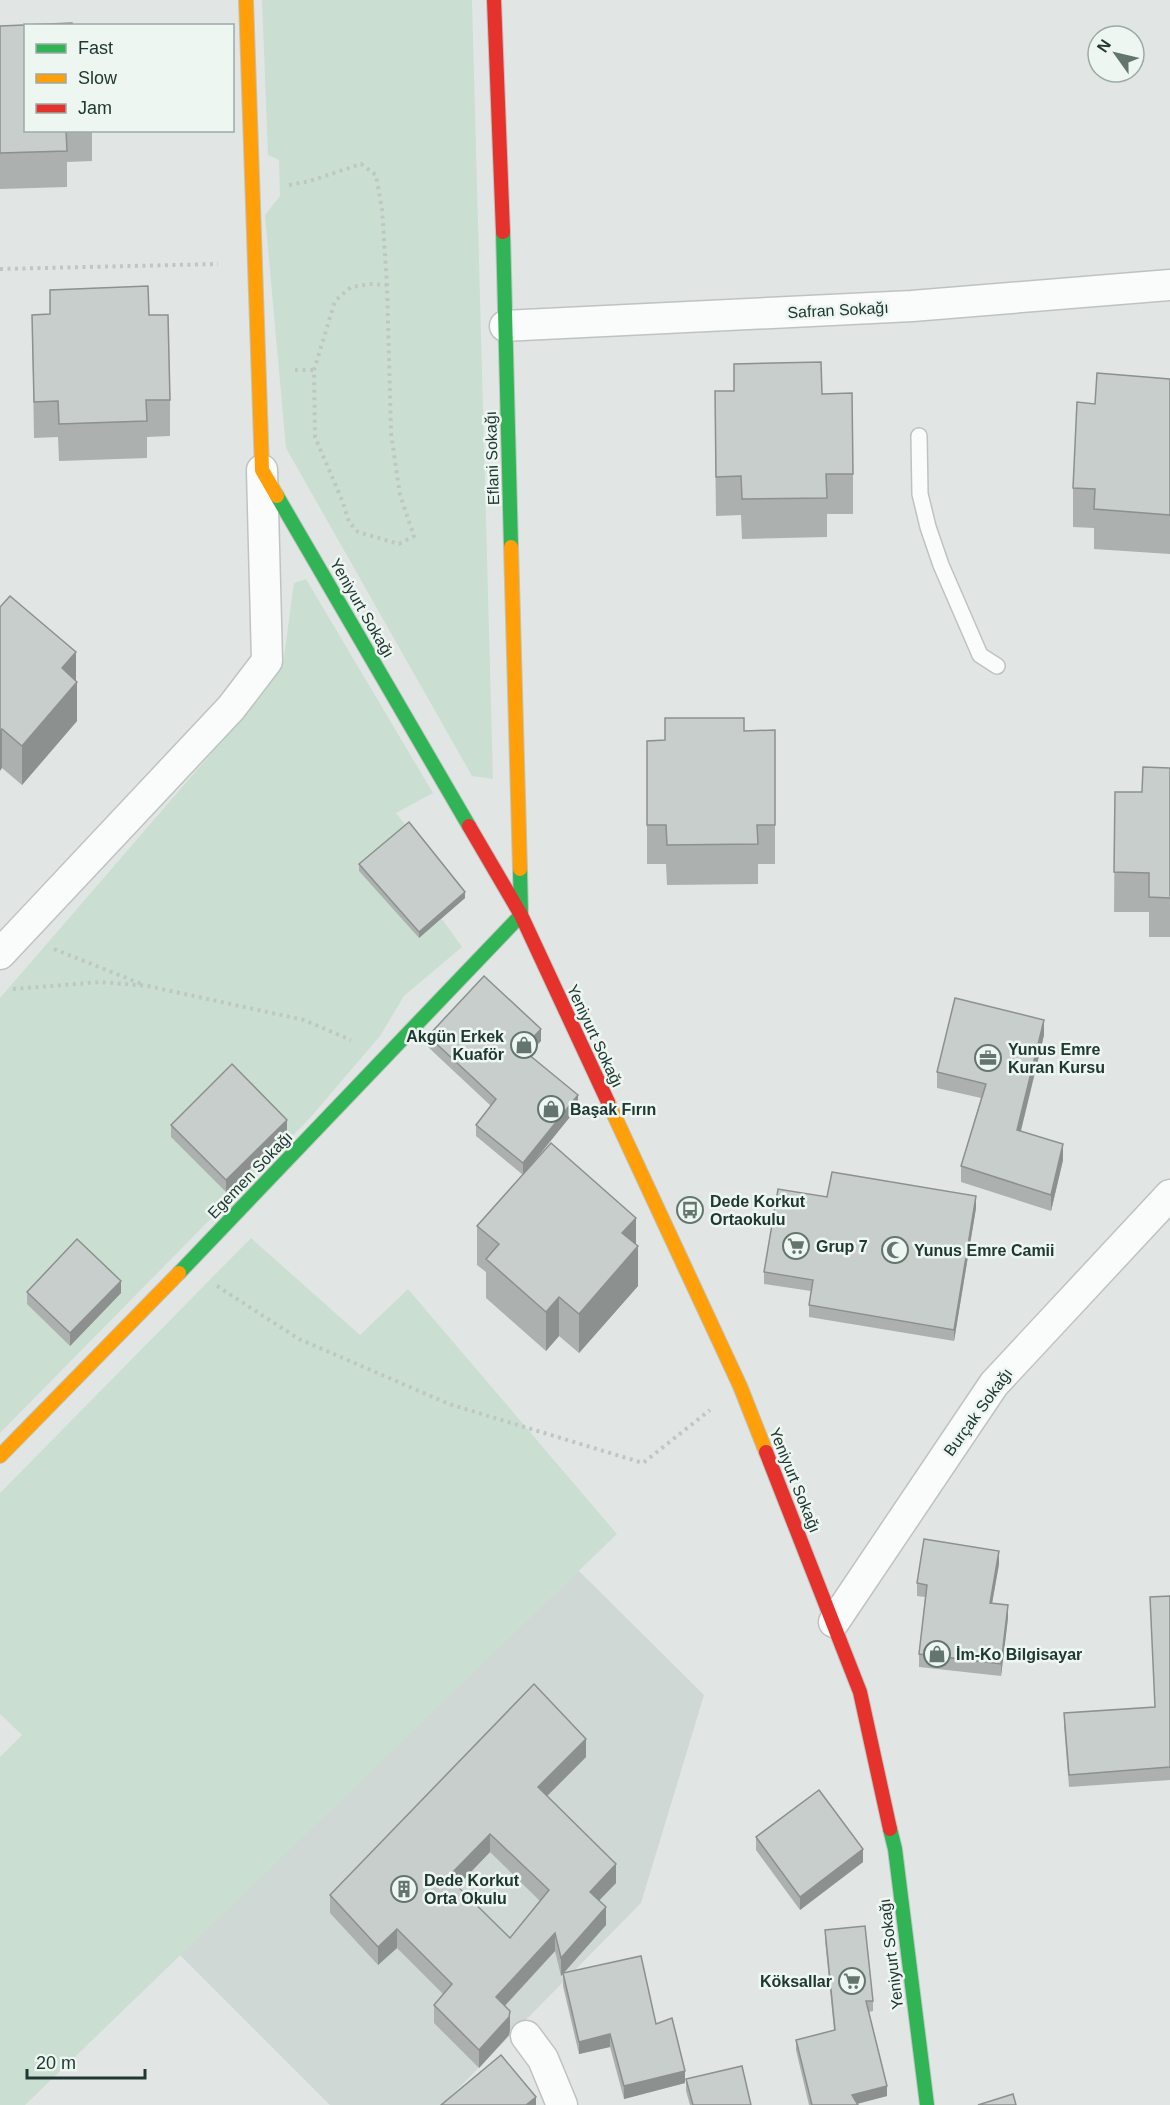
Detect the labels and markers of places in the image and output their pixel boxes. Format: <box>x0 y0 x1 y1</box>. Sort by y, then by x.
place label: Akgün Erkek Kuaför <box>406 1028 504 1063</box>
shop icon: Akgün Erkek Kuaför <box>509 1030 539 1060</box>
place label: Yunus Emre Kuran Kursu <box>1008 1041 1105 1076</box>
office icon: Yunus Emre Kuran Kursu <box>973 1043 1003 1073</box>
shop icon: Başak Fırın <box>536 1094 566 1124</box>
place label: Başak Fırın <box>570 1101 656 1118</box>
place label: Dede Korkut Ortaokulu <box>710 1193 806 1228</box>
bus stop icon: Dede Korkut Ortaokulu <box>675 1195 705 1225</box>
supermarket icon: Grup 7 <box>781 1231 811 1261</box>
mosque icon: Yunus Emre Camii <box>880 1235 910 1265</box>
place label: Grup 7 <box>816 1238 868 1255</box>
place label: Yunus Emre Camii <box>914 1242 1055 1259</box>
shop icon: İm-Ko Bilgisayar <box>922 1639 952 1669</box>
place label: İm-Ko Bilgisayar <box>956 1646 1082 1663</box>
place label: Dede Korkut Orta Okulu <box>424 1872 520 1907</box>
building icon: Dede Korkut Orta Okulu <box>389 1874 419 1904</box>
supermarket icon: Köksallar <box>837 1966 867 1996</box>
place label: Köksallar <box>760 1973 832 1990</box>

